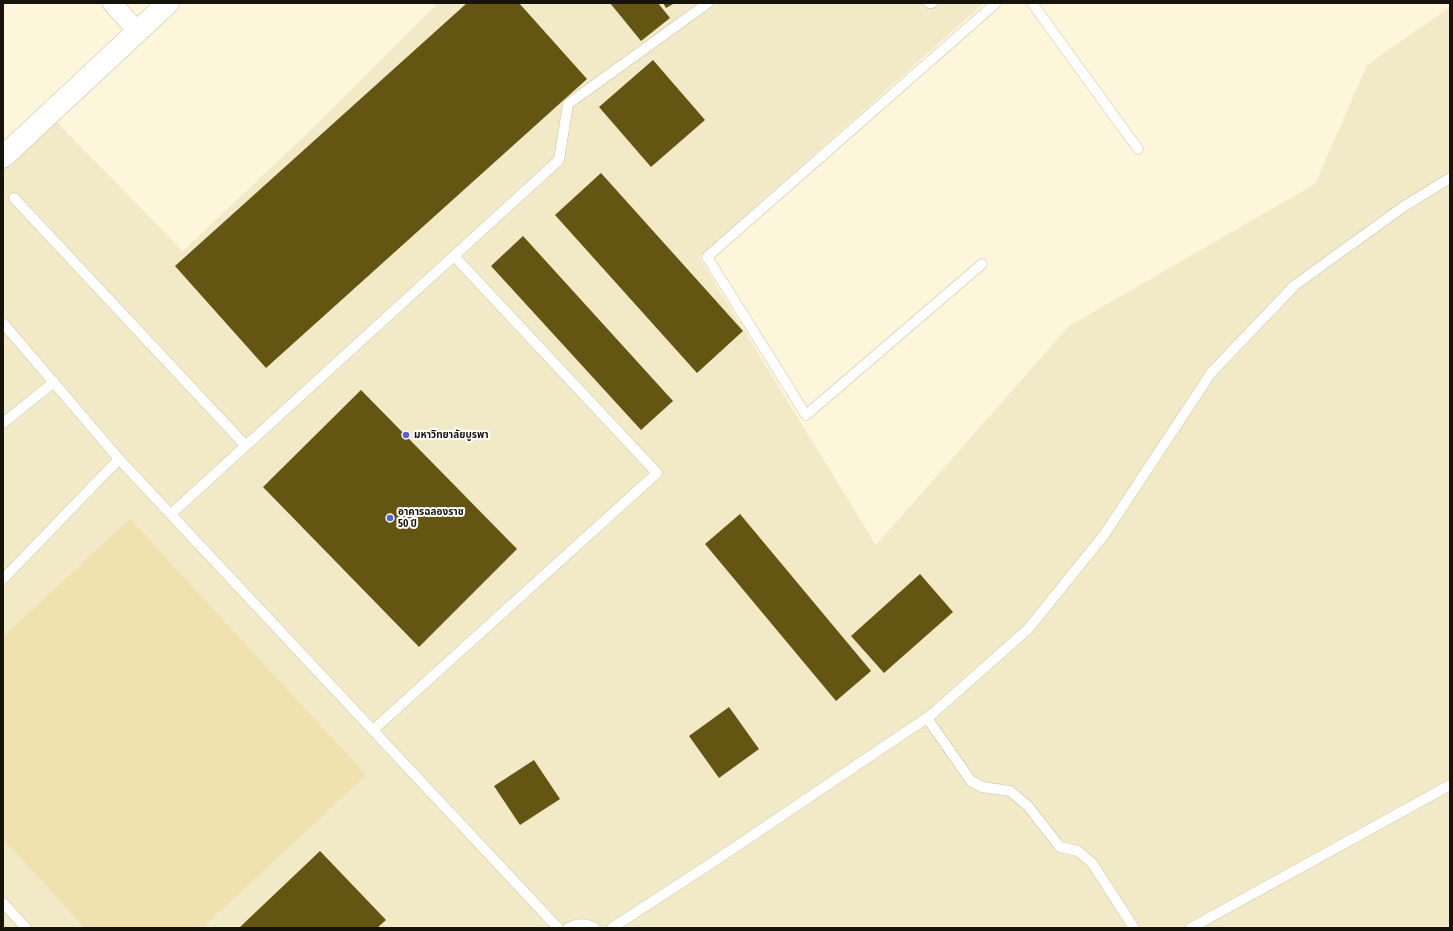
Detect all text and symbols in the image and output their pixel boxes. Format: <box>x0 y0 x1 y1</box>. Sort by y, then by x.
place label: มหาวิทยาลัยบูรพา <box>414 429 489 441</box>
marker: มหาวิทยาลัยบูรพา <box>401 430 411 440</box>
place label: อาคารฉลองราช 50 ปี <box>398 506 464 530</box>
marker: อาคารฉลองราช 50 ปี <box>385 513 395 523</box>

